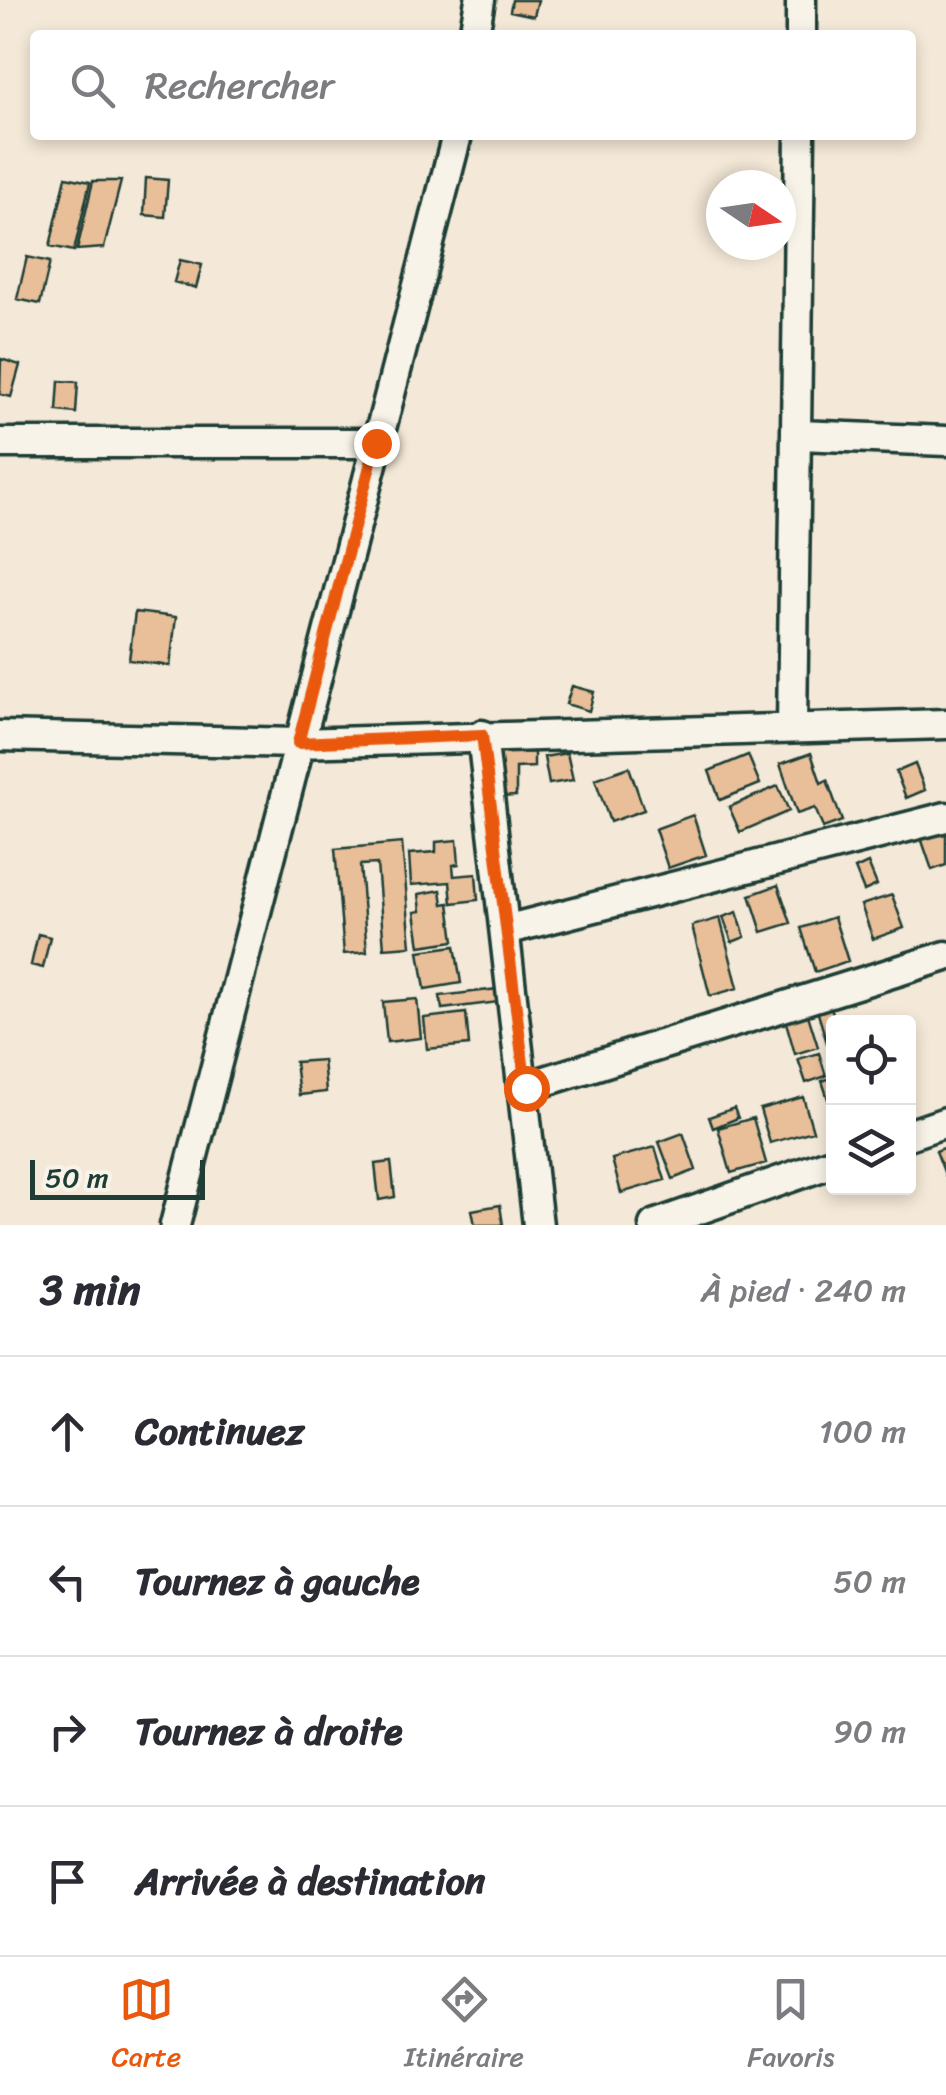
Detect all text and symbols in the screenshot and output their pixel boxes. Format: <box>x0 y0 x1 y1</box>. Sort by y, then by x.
search box <box>30 30 916 140</box>
text: Rechercher <box>145 52 334 119</box>
icon: search <box>65 58 120 113</box>
north arrow <box>706 170 796 260</box>
route end <box>354 421 400 467</box>
map controls <box>826 1015 916 1195</box>
button: locate <box>826 1015 916 1105</box>
route start <box>504 1066 550 1112</box>
button: layers <box>826 1105 916 1195</box>
text: 50 m <box>45 1153 109 1202</box>
scale bar <box>30 1155 205 1200</box>
text: 3 min <box>40 1253 140 1327</box>
text: À pied · 240 m <box>701 1262 906 1319</box>
text: Continuez <box>135 1398 304 1465</box>
text: 100 m <box>819 1403 906 1460</box>
icon: ahead <box>40 1404 95 1459</box>
text: Tournez à gauche <box>135 1548 419 1615</box>
text: 50 m <box>833 1553 906 1610</box>
icon: left <box>40 1554 95 1609</box>
text: Tournez à droite <box>135 1698 403 1765</box>
text: 90 m <box>833 1703 906 1760</box>
icon: right <box>40 1704 95 1759</box>
text: Arrivée à destination <box>135 1848 485 1915</box>
icon: arrive <box>40 1854 95 1909</box>
tab: Carte <box>112 1972 181 2081</box>
tab: Itinéraire <box>404 1972 524 2081</box>
tab: Favoris <box>747 1972 834 2081</box>

